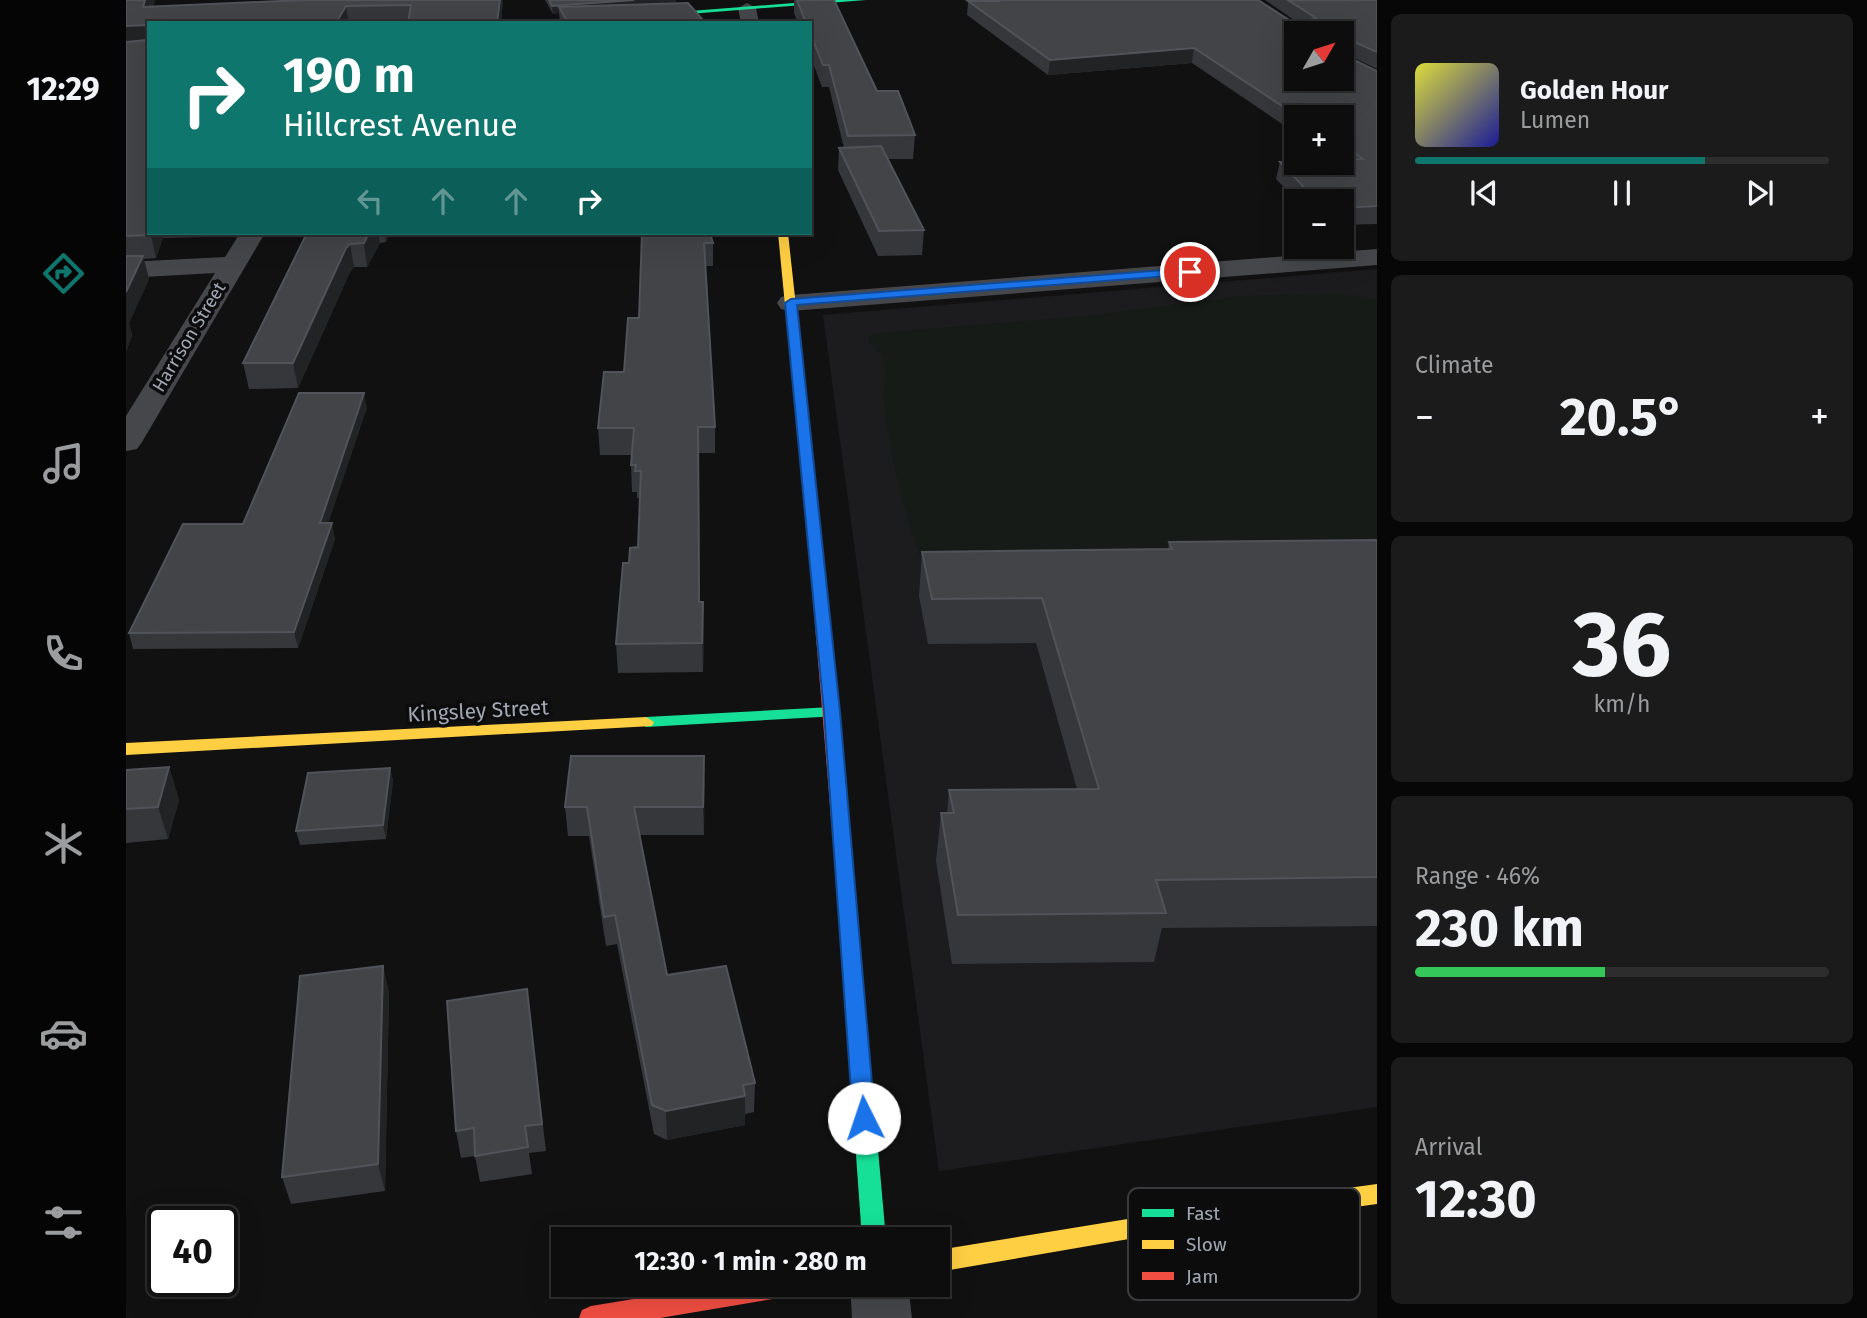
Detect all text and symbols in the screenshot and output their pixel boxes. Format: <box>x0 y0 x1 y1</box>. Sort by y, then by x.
north arrow <box>1284 21 1354 91</box>
map controls <box>1284 21 1354 259</box>
text: 190 m <box>283 46 415 105</box>
icon: right <box>168 49 259 140</box>
text: 12:29 <box>26 70 100 108</box>
text: Golden Hour <box>1520 75 1668 106</box>
button: + <box>1284 105 1354 175</box>
text: Hillcrest Avenue <box>283 106 518 144</box>
text: Lumen <box>1520 106 1590 134</box>
icon: previous <box>1465 174 1503 212</box>
icon: pause <box>1603 174 1641 212</box>
icon: next <box>1741 174 1779 212</box>
icon: left <box>351 182 389 220</box>
icon: ahead <box>424 182 462 220</box>
icon: ahead <box>497 182 535 220</box>
icon: right <box>570 182 608 220</box>
button: − <box>1284 189 1354 259</box>
pin <box>1160 242 1220 302</box>
icon: directions <box>39 249 88 298</box>
icon: arrive <box>1171 253 1209 291</box>
street label: Harrison Street <box>148 278 231 396</box>
text: Climate <box>1415 351 1494 379</box>
text: 20.5° <box>1560 386 1684 449</box>
text: − <box>1415 394 1434 440</box>
text: + <box>1810 394 1829 440</box>
icon: music <box>39 439 88 488</box>
text: 36 <box>1573 590 1671 699</box>
icon: phone <box>39 629 88 678</box>
text: km/h <box>1594 690 1650 718</box>
street label: Kingsley Street <box>407 694 550 728</box>
icon: climate <box>39 819 88 868</box>
text: Range · 46% <box>1415 862 1540 890</box>
text: 230 km <box>1415 897 1584 960</box>
icon: car <box>39 1009 88 1058</box>
position arrow <box>827 1081 901 1155</box>
text: Arrival <box>1415 1133 1482 1161</box>
text: 12:30 <box>1415 1168 1537 1231</box>
legend <box>1128 1188 1360 1300</box>
icon: filters <box>39 1198 88 1247</box>
text: Fast <box>1186 1202 1220 1225</box>
speed limit sign: 40 <box>147 1206 238 1297</box>
text: Slow <box>1186 1233 1227 1256</box>
text: 12:30 · 1 min · 280 m <box>634 1246 867 1277</box>
text: Jam <box>1186 1265 1218 1288</box>

